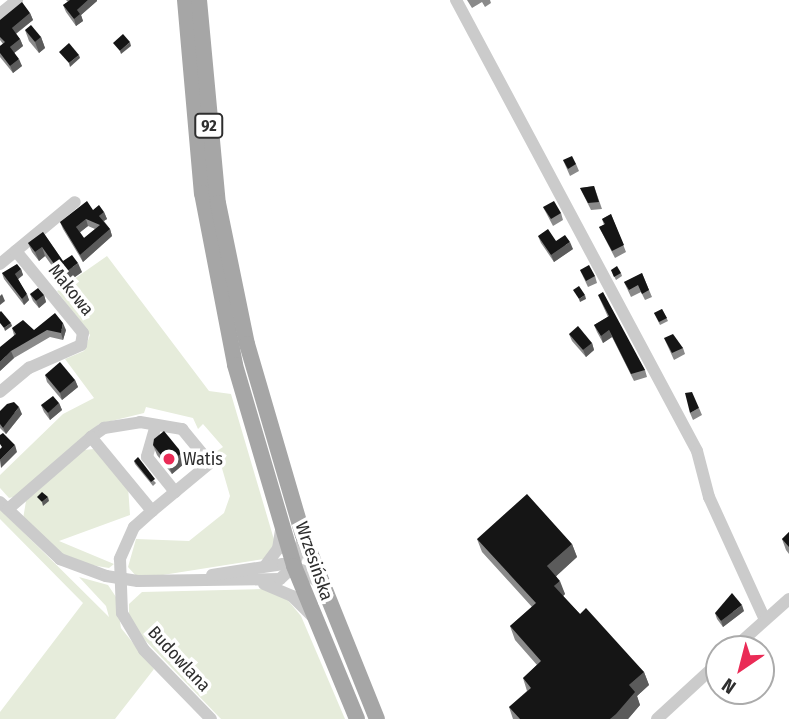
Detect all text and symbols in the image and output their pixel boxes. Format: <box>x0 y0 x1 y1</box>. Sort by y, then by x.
road number: 92 <box>193 114 225 138</box>
street label: Makowa <box>44 260 98 320</box>
place label: Watis <box>183 448 223 470</box>
marker: Watis <box>161 451 177 467</box>
street label: Wrzesińska <box>290 519 338 603</box>
street label: Budowlana <box>143 622 215 696</box>
north arrow <box>705 635 775 705</box>
text: N <box>718 673 740 699</box>

